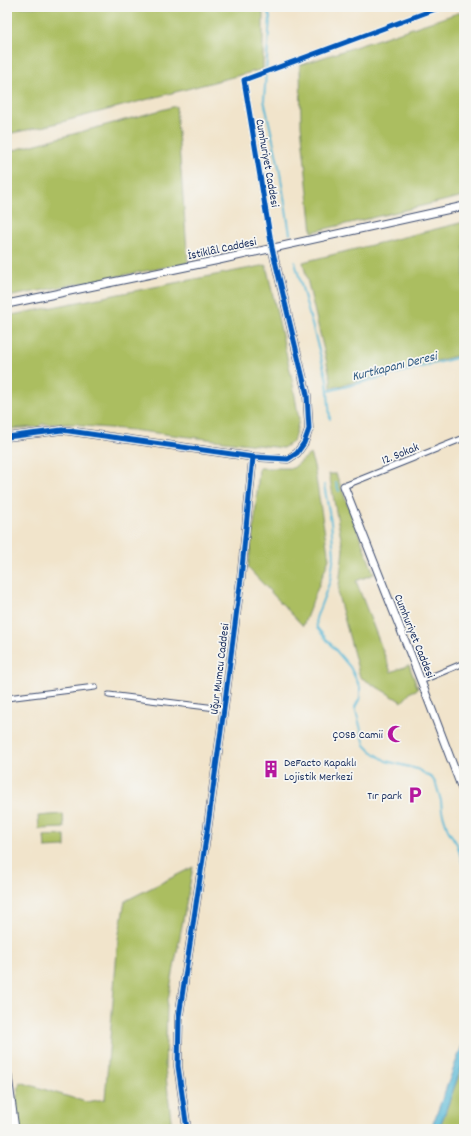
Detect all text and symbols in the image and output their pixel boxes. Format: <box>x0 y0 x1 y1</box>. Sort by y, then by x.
street label: Cumhuriyet Caddesi <box>250 118 283 209</box>
street label: İstiklâl Caddesi <box>186 234 258 265</box>
water label: Kurtkapanı Deresi <box>350 347 442 387</box>
street label: 12. Sokak <box>379 439 422 470</box>
street label: Cumhuriyet Caddesi <box>389 592 438 681</box>
street label: Uğur Mumcu Caddesi <box>206 623 235 716</box>
mosque icon: ÇOSB Camii <box>386 724 406 744</box>
place label: ÇOSB Camii <box>333 727 383 744</box>
place label: DeFacto Kapaklı Lojistik Merkezi <box>284 755 356 786</box>
building icon: DeFacto Kapaklı Lojistik Merkezi <box>261 759 281 779</box>
parking icon: Tır park <box>405 785 425 805</box>
place label: Tır park <box>367 788 402 805</box>

